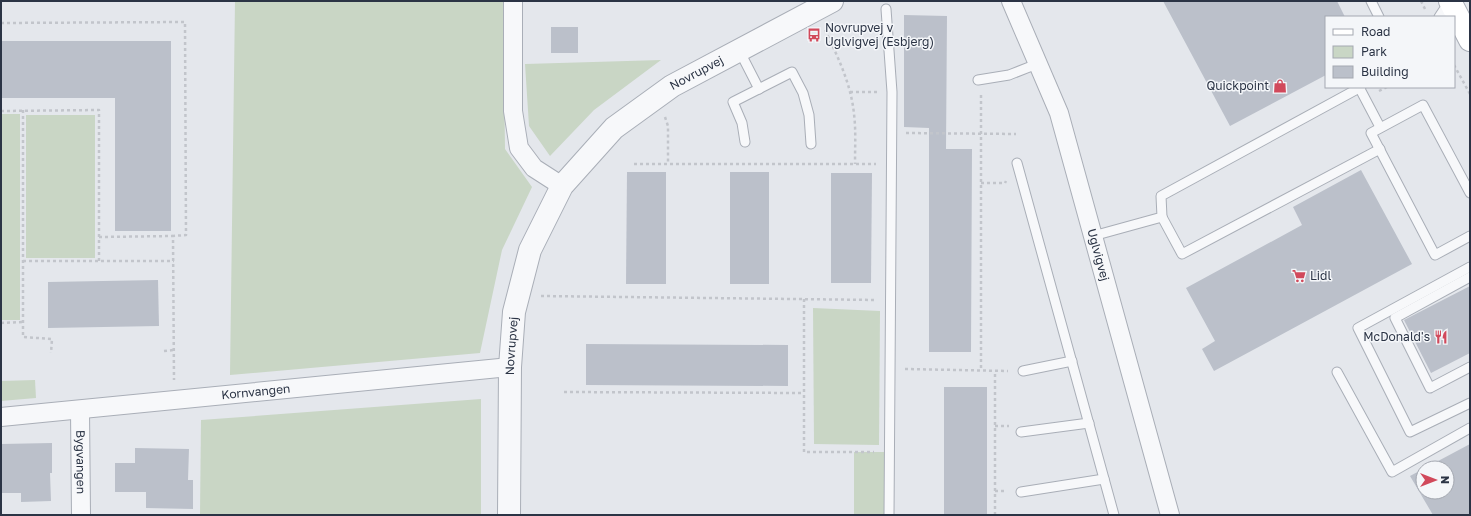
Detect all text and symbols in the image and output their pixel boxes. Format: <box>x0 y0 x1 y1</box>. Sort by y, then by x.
legend <box>1325 16 1455 88</box>
place label: Novrupvej v Uglvigvej (Esbjerg) <box>825 20 934 49</box>
text: Road <box>1361 24 1390 39</box>
bus stop icon: Novrupvej v Uglvigvej (Esbjerg) <box>806 27 822 43</box>
text: Park <box>1361 44 1387 59</box>
street label: Novrupvej <box>667 52 726 93</box>
text: Building <box>1361 64 1409 79</box>
place label: Quickpoint <box>1206 78 1269 93</box>
shop icon: Quickpoint <box>1272 78 1288 94</box>
street label: Uglvigvej <box>1084 227 1113 283</box>
supermarket icon: Lidl <box>1291 268 1307 284</box>
place label: Lidl <box>1310 268 1331 283</box>
street label: Novrupvej <box>502 316 521 375</box>
place label: McDonald's <box>1363 329 1430 344</box>
restaurant icon: McDonald's <box>1433 329 1449 345</box>
street label: Kornvangen <box>220 381 291 402</box>
street label: Bygvangen <box>73 430 89 494</box>
north arrow <box>1415 460 1455 500</box>
text: N <box>1439 476 1452 484</box>

